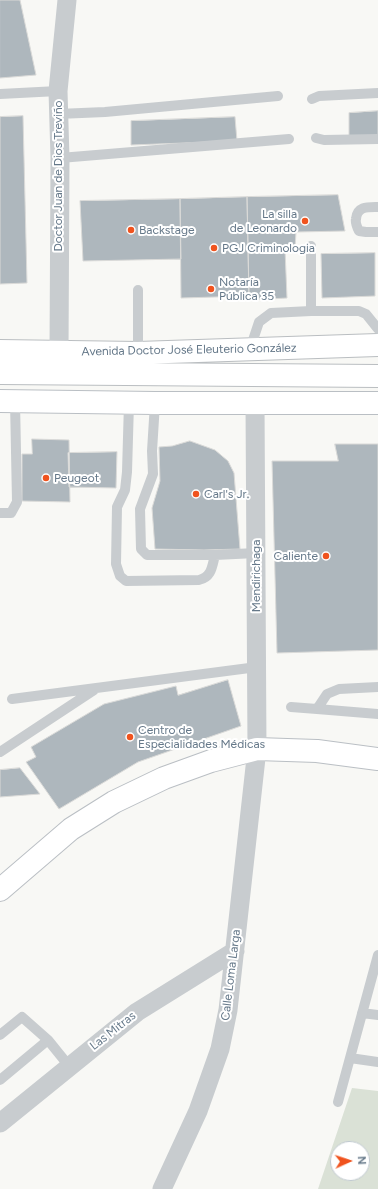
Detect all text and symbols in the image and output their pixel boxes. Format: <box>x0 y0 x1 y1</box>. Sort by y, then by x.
street label: Doctor Juan de Dios Treviño <box>51 100 65 252</box>
place label: La silla de Leonardo <box>230 207 297 235</box>
marker: La silla de Leonardo <box>300 216 310 226</box>
place label: Backstage <box>139 223 195 237</box>
marker: Backstage <box>126 225 136 235</box>
place label: PGJ Criminologia <box>222 241 315 255</box>
marker: PGJ Criminologia <box>209 243 219 253</box>
place label: Notaría Pública 35 <box>219 275 274 303</box>
marker: Notaría Pública 35 <box>206 284 216 294</box>
street label: Avenida Doctor José Eleuterio González <box>81 341 297 359</box>
place label: Peugeot <box>54 471 99 485</box>
marker: Peugeot <box>41 473 51 483</box>
place label: Carl's Jr. <box>204 487 249 501</box>
marker: Carl's Jr. <box>191 489 201 499</box>
street label: Mendirichaga <box>249 540 263 612</box>
place label: Caliente <box>273 549 318 563</box>
marker: Caliente <box>321 551 331 561</box>
place label: Centro de Especialidades Médicas <box>138 723 265 751</box>
marker: Centro de Especialidades Médicas <box>125 732 135 742</box>
street label: Calle Loma Larga <box>218 929 244 1021</box>
street label: Las Mitras <box>87 1009 139 1053</box>
north arrow <box>330 1141 370 1181</box>
text: N <box>355 1156 368 1165</box>

